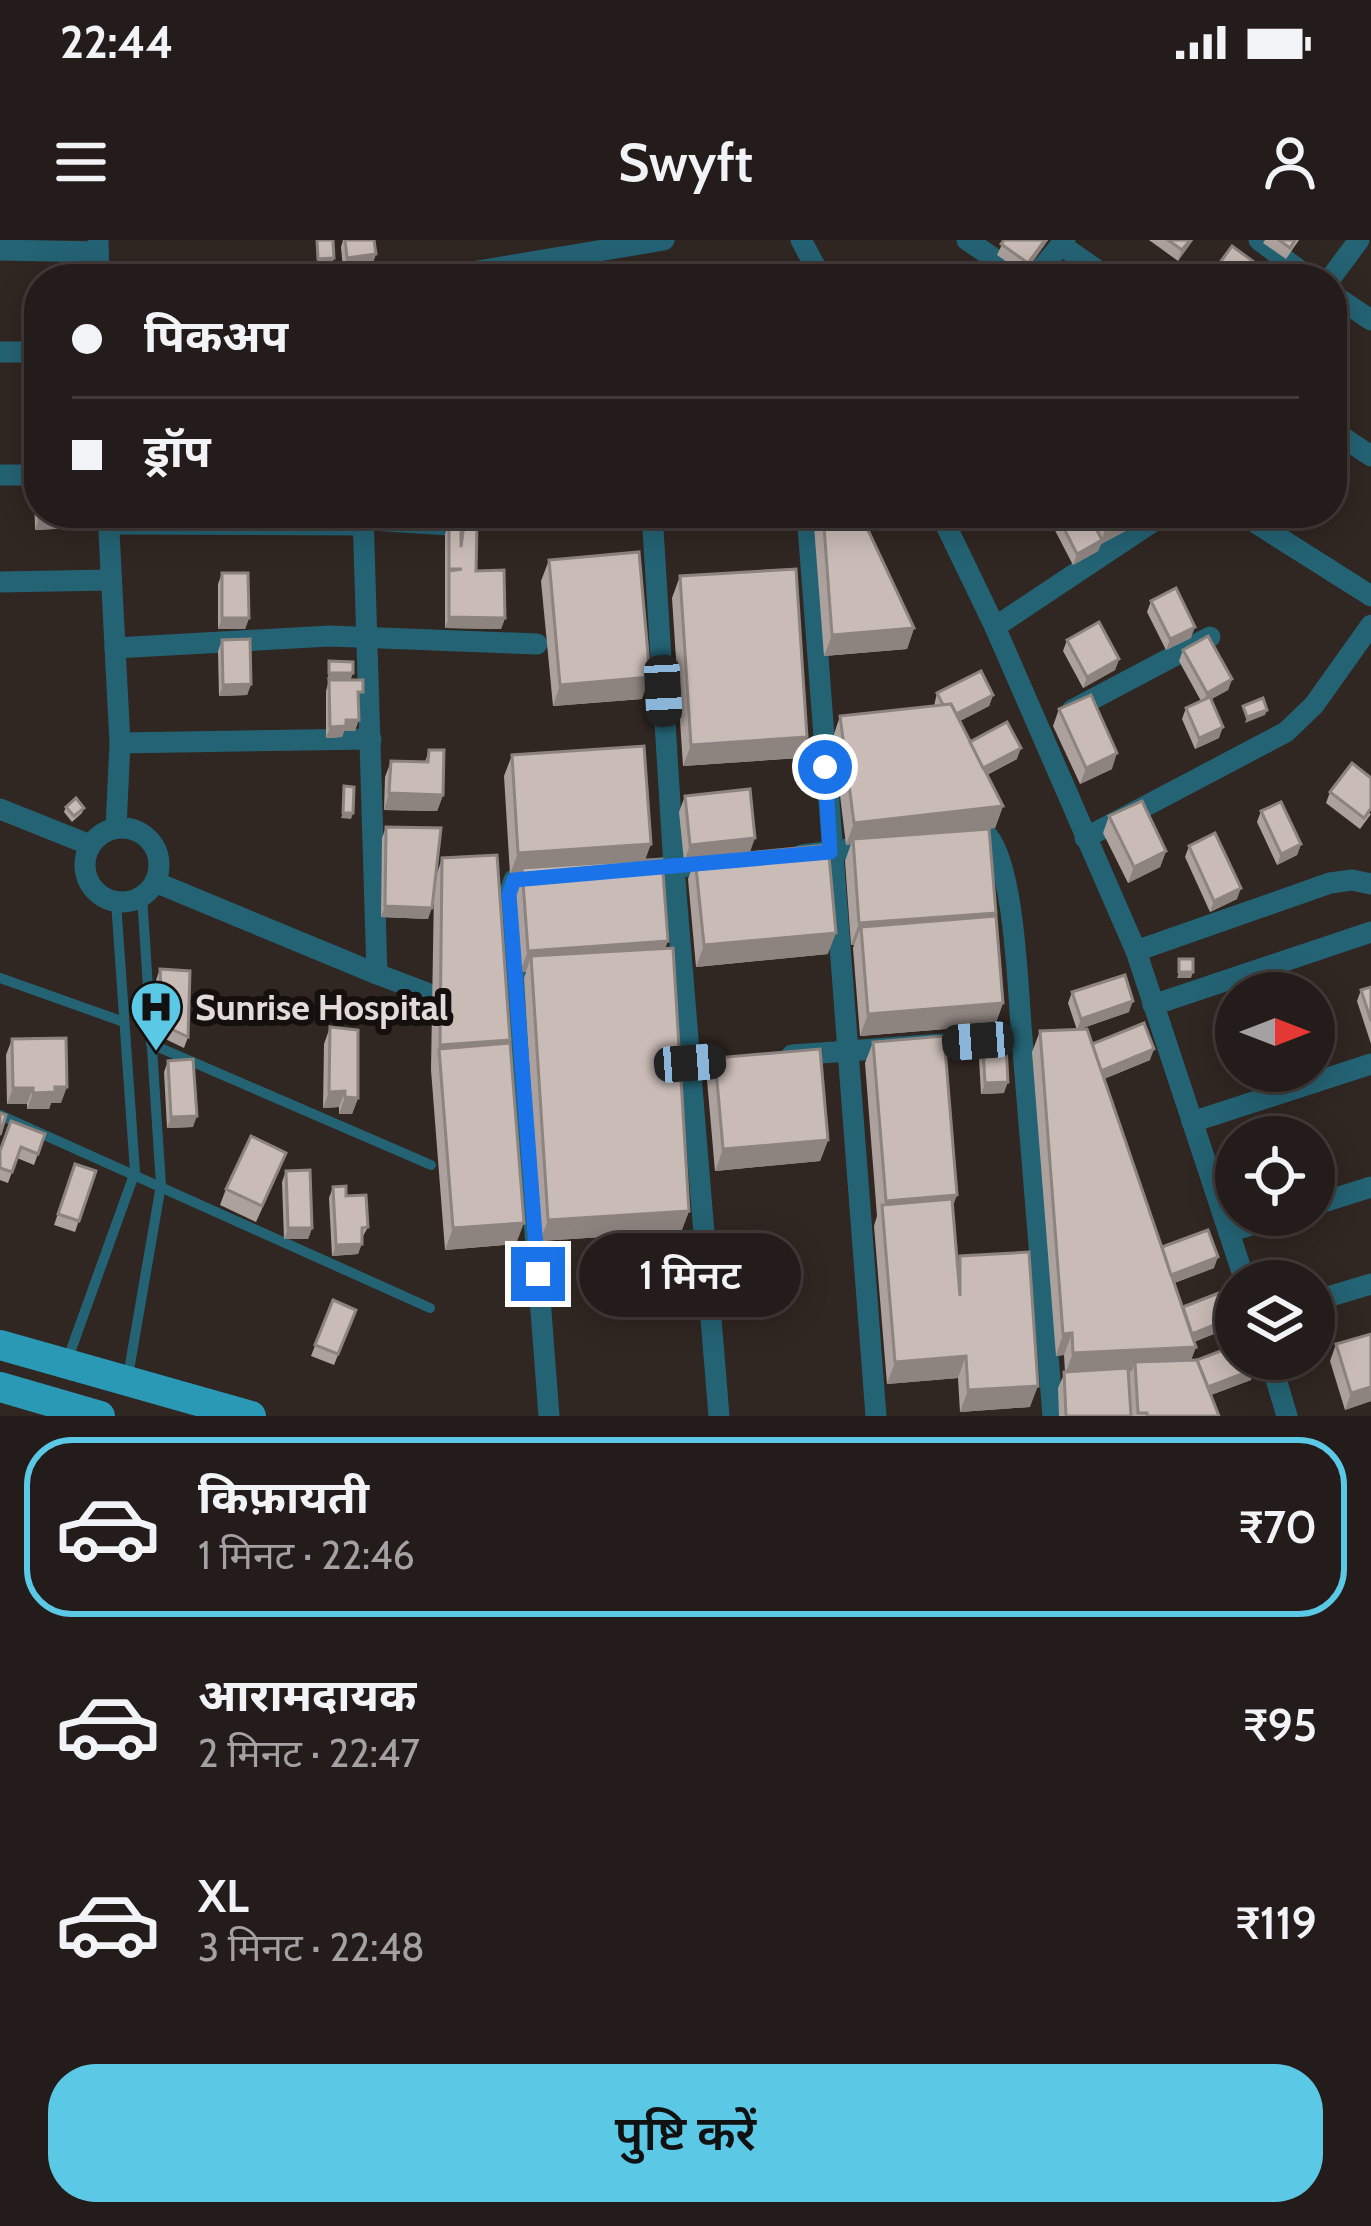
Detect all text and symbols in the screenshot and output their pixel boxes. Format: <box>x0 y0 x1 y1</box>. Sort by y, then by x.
text: 22:44 <box>60 15 174 69</box>
icon: menu <box>48 129 114 195</box>
text: Swyft <box>618 129 753 195</box>
icon: person <box>1257 129 1323 195</box>
text: पिकअप <box>144 309 288 363</box>
text: ड्रॉप <box>144 424 211 478</box>
car <box>643 654 683 728</box>
route start <box>798 740 852 794</box>
north arrow <box>1215 972 1335 1092</box>
map controls <box>1215 972 1335 1380</box>
hospital icon: Sunrise Hospital <box>128 979 184 1053</box>
place label: Sunrise Hospital <box>195 985 448 1029</box>
car <box>941 1021 1015 1061</box>
car <box>653 1043 727 1083</box>
button: locate <box>1215 1116 1335 1236</box>
callout: 1 मिनट <box>580 1232 802 1316</box>
route end <box>511 1247 565 1301</box>
text: 1 मिनट <box>639 1251 741 1299</box>
button: layers <box>1215 1260 1335 1380</box>
text: किफ़ायती <box>198 1470 369 1524</box>
icon: car <box>54 1473 162 1581</box>
text: ₹70 <box>1239 1500 1317 1554</box>
text: 1 मिनट · 22:46 <box>198 1531 415 1579</box>
text: आरामदायक <box>198 1668 416 1722</box>
icon: car <box>54 1671 162 1779</box>
text: ₹95 <box>1243 1698 1317 1752</box>
text: 2 मिनट · 22:47 <box>198 1729 420 1777</box>
icon: car <box>54 1869 162 1977</box>
text: XL <box>198 1869 249 1923</box>
text: ₹119 <box>1236 1896 1317 1950</box>
text: 3 मिनट · 22:48 <box>198 1923 425 1971</box>
button: पुष्टि करें <box>48 2064 1323 2202</box>

